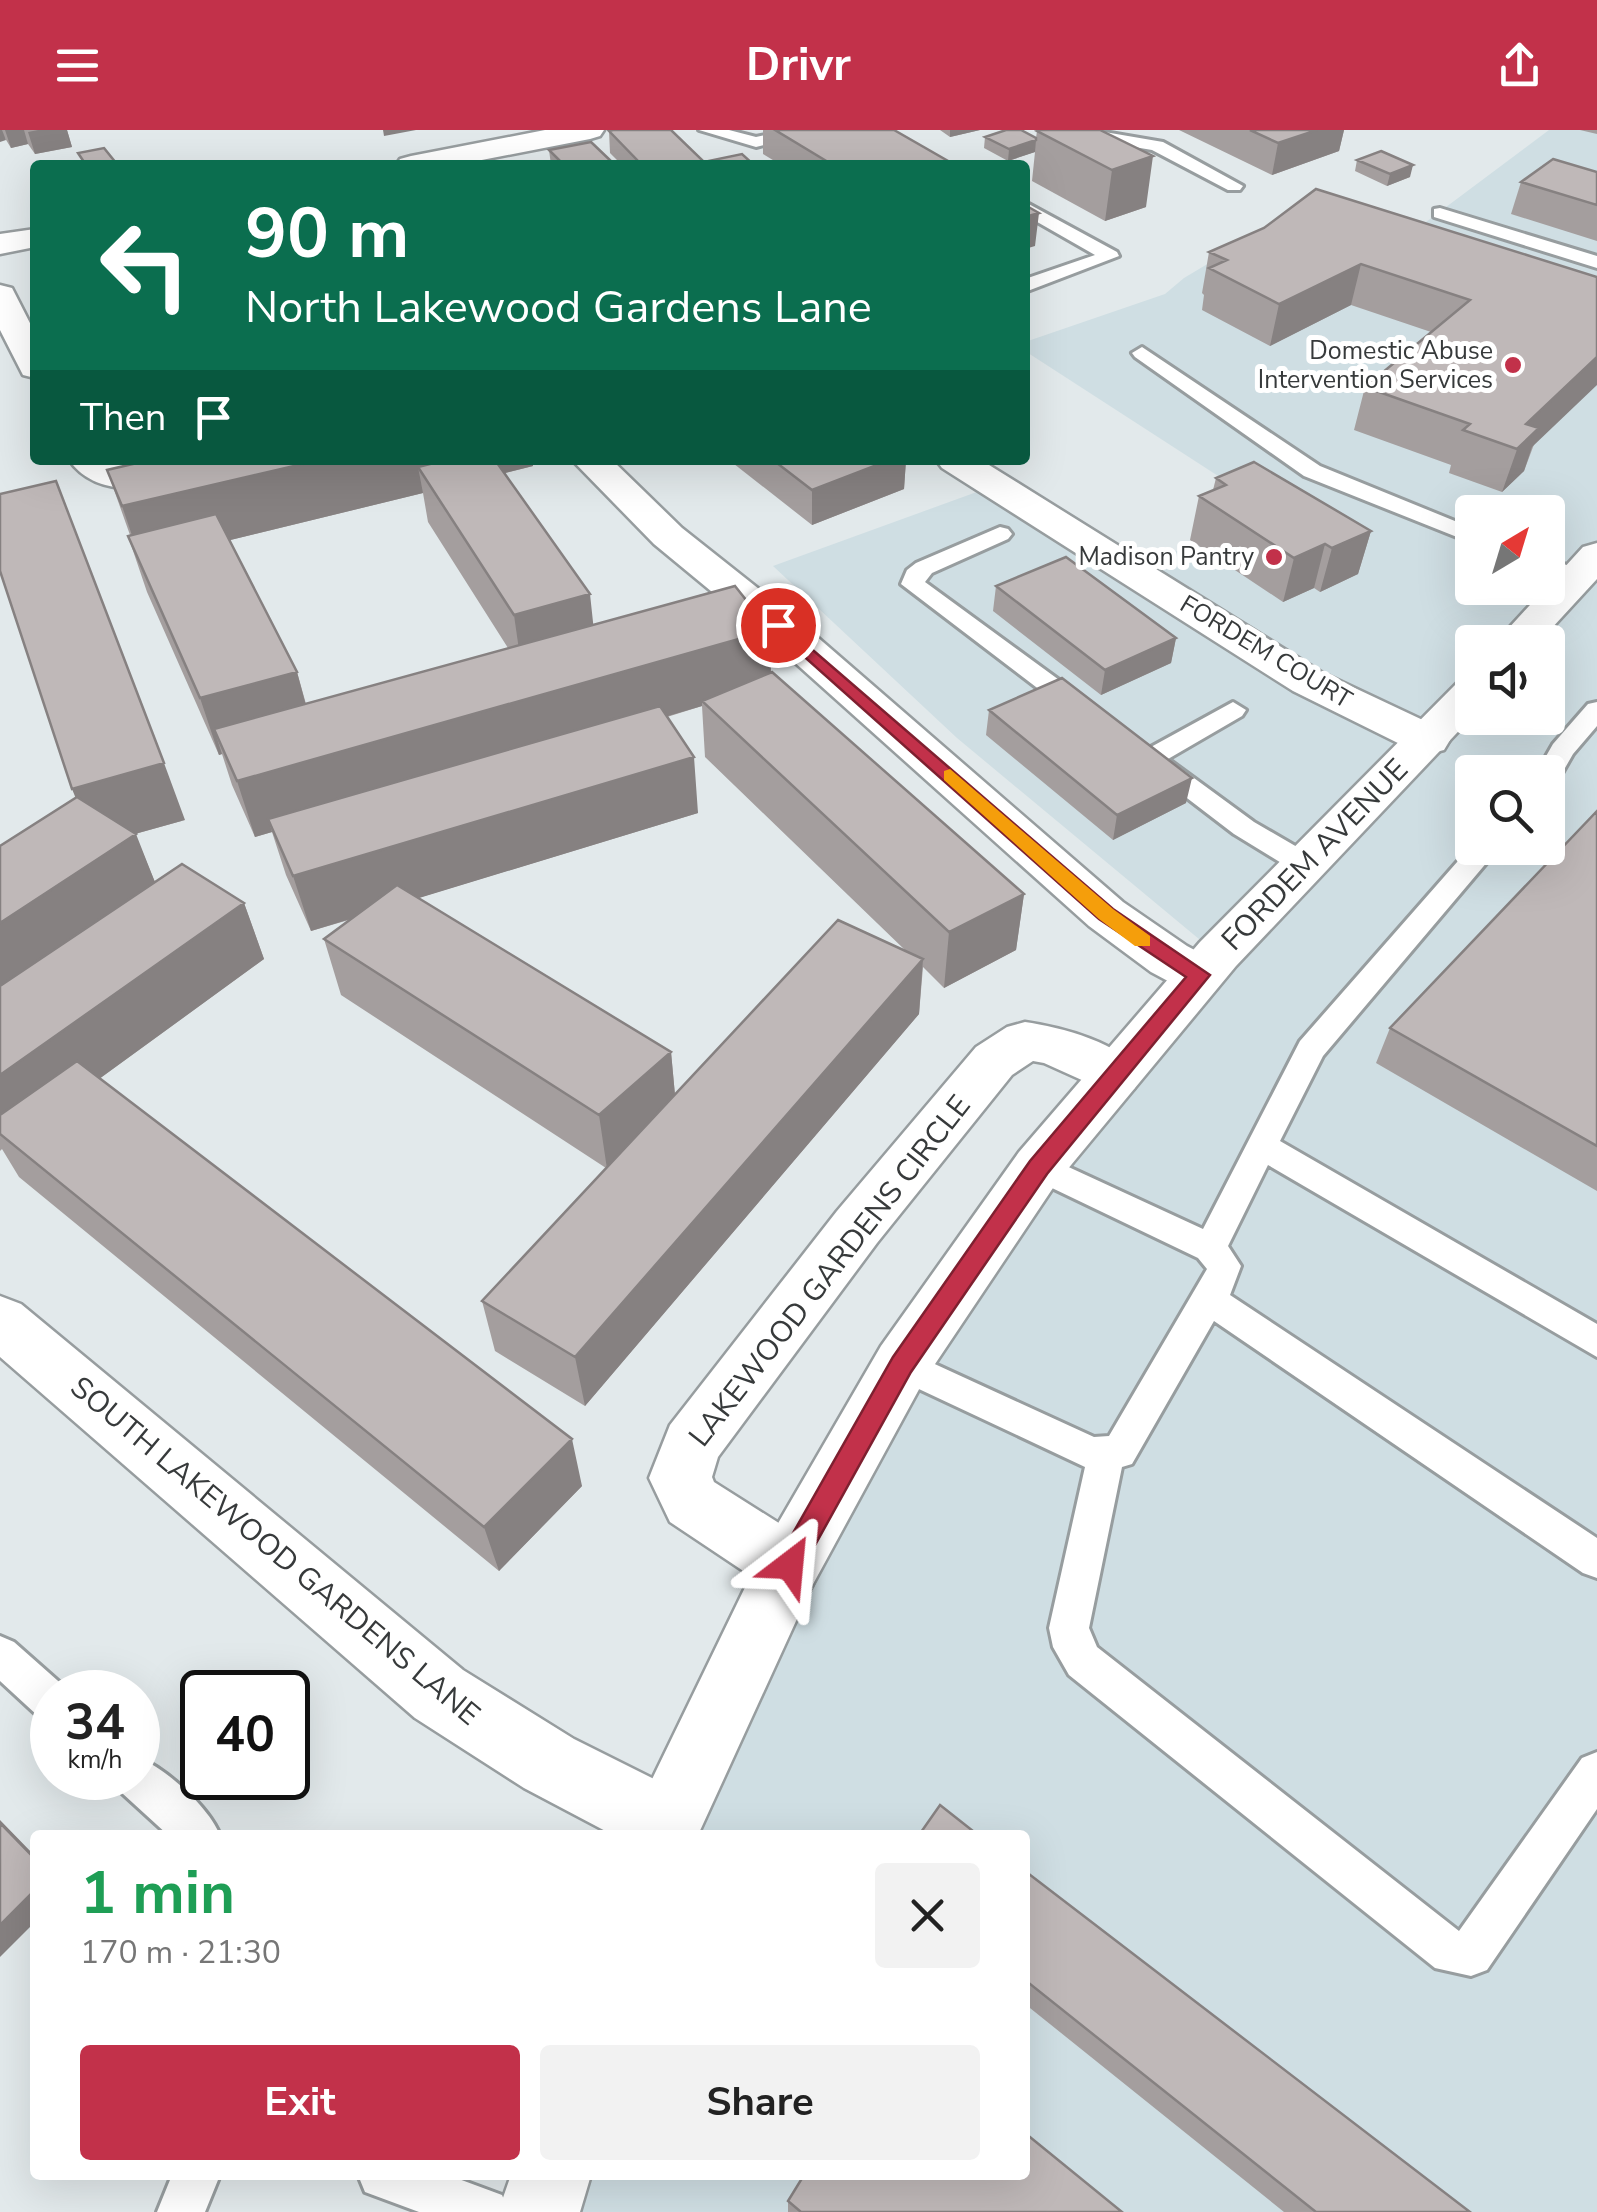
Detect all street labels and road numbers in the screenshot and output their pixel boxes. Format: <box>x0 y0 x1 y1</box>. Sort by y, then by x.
street label: FORDEM COURT <box>1174 587 1358 717</box>
street label: FORDEM AVENUE <box>1213 750 1417 960</box>
street label: LAKEWOOD GARDENS CIRCLE <box>680 1087 980 1455</box>
street label: SOUTH LAKEWOOD GARDENS LANE <box>61 1367 489 1735</box>

